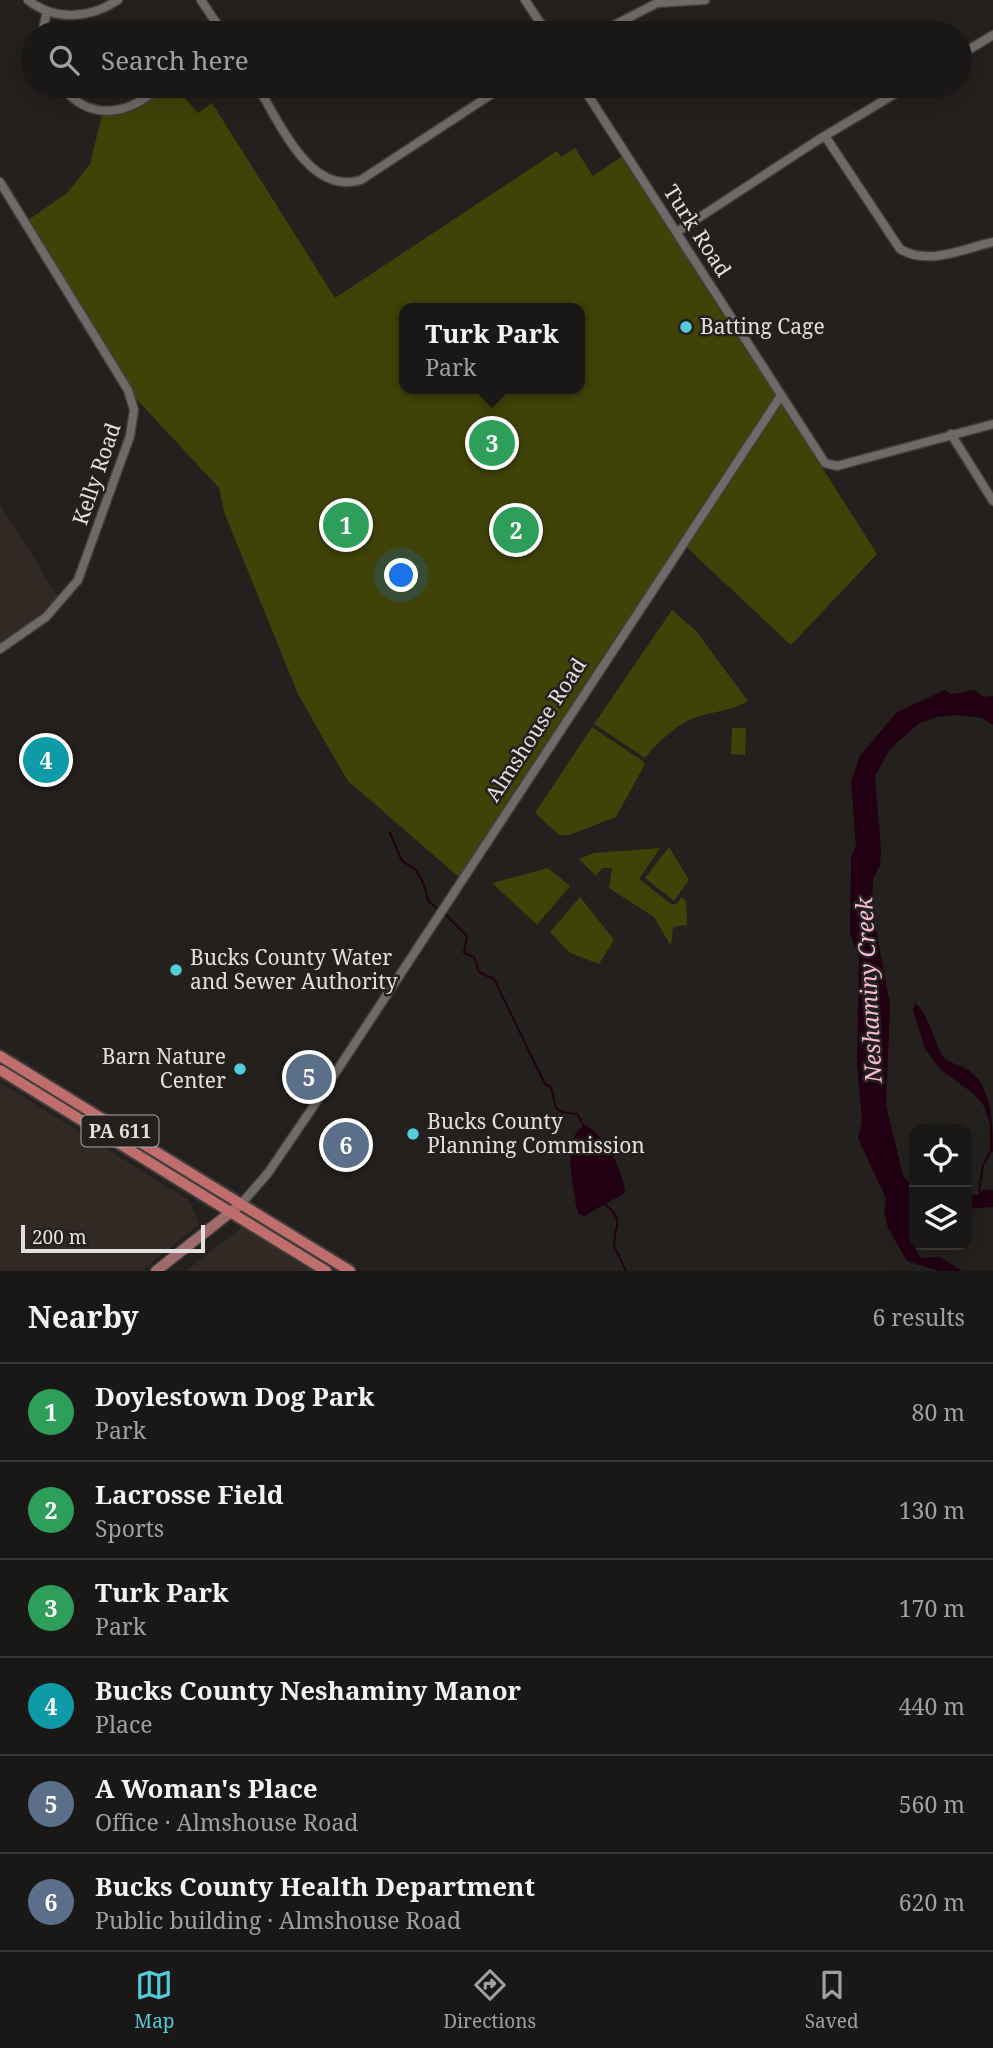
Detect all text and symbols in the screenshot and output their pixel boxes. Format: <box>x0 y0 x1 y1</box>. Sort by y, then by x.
search box <box>21 21 972 98</box>
icon: search <box>45 41 83 79</box>
text: Search here <box>101 42 249 78</box>
street label: Turk Road <box>658 179 738 282</box>
popup <box>399 303 585 394</box>
place label: Batting Cage <box>700 312 825 340</box>
text: Turk Park <box>425 315 559 351</box>
marker: Batting Cage <box>678 319 694 335</box>
text: Park <box>425 351 476 383</box>
pin: 3 <box>469 417 515 469</box>
street label: Kelly Road <box>65 419 127 529</box>
pin: 1 <box>323 499 369 551</box>
pin: 2 <box>493 504 539 556</box>
your location <box>384 558 418 592</box>
street label: Almshouse Road <box>478 652 592 807</box>
pin: 4 <box>23 734 69 786</box>
water label: Neshaminy Creek <box>847 895 889 1085</box>
place label: Bucks County Water and Sewer Authority <box>190 943 398 995</box>
marker: Bucks County Water and Sewer Authority <box>168 962 184 978</box>
place label: Barn Nature Center <box>102 1042 226 1094</box>
pin: 5 <box>286 1051 332 1103</box>
marker: Barn Nature Center <box>232 1061 248 1077</box>
place label: Bucks County Planning Commission <box>427 1107 645 1159</box>
road number: PA 611 <box>82 1116 158 1147</box>
pin: 6 <box>323 1119 369 1171</box>
map controls <box>909 1124 972 1250</box>
button: locate <box>909 1124 972 1187</box>
marker: Bucks County Planning Commission <box>405 1126 421 1142</box>
button: layers <box>909 1187 972 1250</box>
scale bar <box>21 1222 205 1254</box>
text: 200 m <box>32 1224 87 1250</box>
text: Nearby <box>28 1296 139 1337</box>
text: 6 results <box>872 1301 965 1333</box>
text: Doylestown Dog Park <box>95 1378 374 1414</box>
text: 1 <box>45 1396 58 1428</box>
text: 80 m <box>912 1396 965 1428</box>
text: Park <box>95 1414 146 1446</box>
text: Lacrosse Field <box>95 1476 284 1512</box>
text: 2 <box>45 1494 58 1526</box>
text: 130 m <box>899 1494 965 1526</box>
text: Sports <box>95 1512 164 1544</box>
text: Turk Park <box>95 1574 229 1610</box>
text: 3 <box>45 1592 58 1624</box>
text: 170 m <box>899 1592 965 1624</box>
text: Park <box>95 1610 146 1642</box>
text: Bucks County Neshaminy Manor <box>95 1672 521 1708</box>
text: 4 <box>45 1690 58 1722</box>
text: 440 m <box>899 1690 965 1722</box>
text: Place <box>95 1708 153 1740</box>
text: A Woman's Place <box>95 1770 318 1806</box>
text: 5 <box>45 1788 58 1820</box>
text: 560 m <box>899 1788 965 1820</box>
text: Office · Almshouse Road <box>95 1806 358 1838</box>
text: Bucks County Health Department <box>95 1868 535 1904</box>
text: 6 <box>45 1886 58 1918</box>
text: 620 m <box>899 1886 965 1918</box>
text: Public building · Almshouse Road <box>95 1904 461 1936</box>
tab: Map <box>134 1966 175 2034</box>
tab: Directions <box>443 1966 536 2034</box>
tab: Saved <box>805 1966 859 2034</box>

